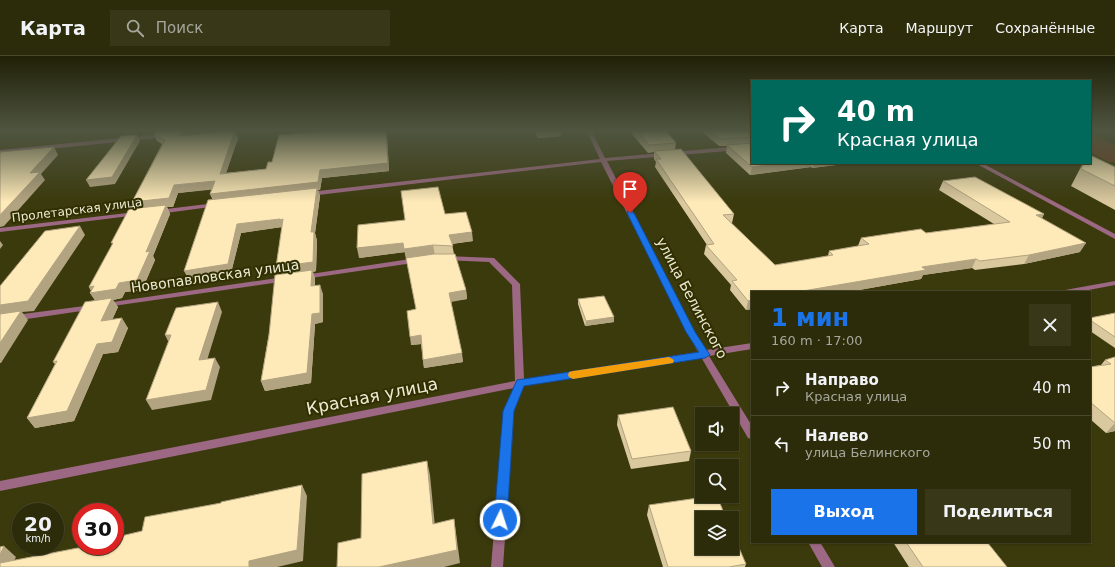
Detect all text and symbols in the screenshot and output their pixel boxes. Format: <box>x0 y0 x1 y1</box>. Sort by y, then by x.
search box <box>110 10 390 46</box>
text: Карта <box>20 17 86 39</box>
icon: search <box>124 17 146 39</box>
text: Поиск <box>156 19 203 37</box>
text: Карта <box>839 20 883 36</box>
text: Маршрут <box>905 20 973 36</box>
text: Сохранённые <box>995 20 1095 36</box>
text: 40 m <box>837 95 915 128</box>
icon: right <box>771 96 823 148</box>
text: Красная улица <box>837 129 979 150</box>
pin <box>613 172 647 213</box>
icon: arrive <box>619 178 641 200</box>
street label: Пролетарская улица <box>11 195 143 225</box>
street label: улица Белинского <box>653 235 731 361</box>
street label: Новопавловская улица <box>130 256 300 296</box>
text: 1 мин <box>771 304 849 332</box>
button: close <box>1029 304 1071 346</box>
text: 160 m · 17:00 <box>771 333 862 348</box>
text: Направо <box>805 371 879 389</box>
street label: Красная улица <box>304 373 440 419</box>
icon: right <box>771 377 793 399</box>
text: 40 m <box>1033 379 1071 397</box>
text: Красная улица <box>805 389 907 404</box>
map controls <box>695 407 739 555</box>
button: sound <box>695 407 739 451</box>
text: Налево <box>805 427 869 445</box>
icon: left <box>771 433 793 455</box>
text: 50 m <box>1033 435 1071 453</box>
text: улица Белинского <box>805 445 930 460</box>
button: search <box>695 459 739 503</box>
button: Выход <box>771 489 917 535</box>
button: Поделиться <box>925 489 1071 535</box>
position arrow <box>479 499 521 541</box>
speed limit sign: 30 <box>72 503 124 555</box>
button: layers <box>695 511 739 555</box>
text: 20 <box>24 512 52 536</box>
text: km/h <box>25 533 51 544</box>

